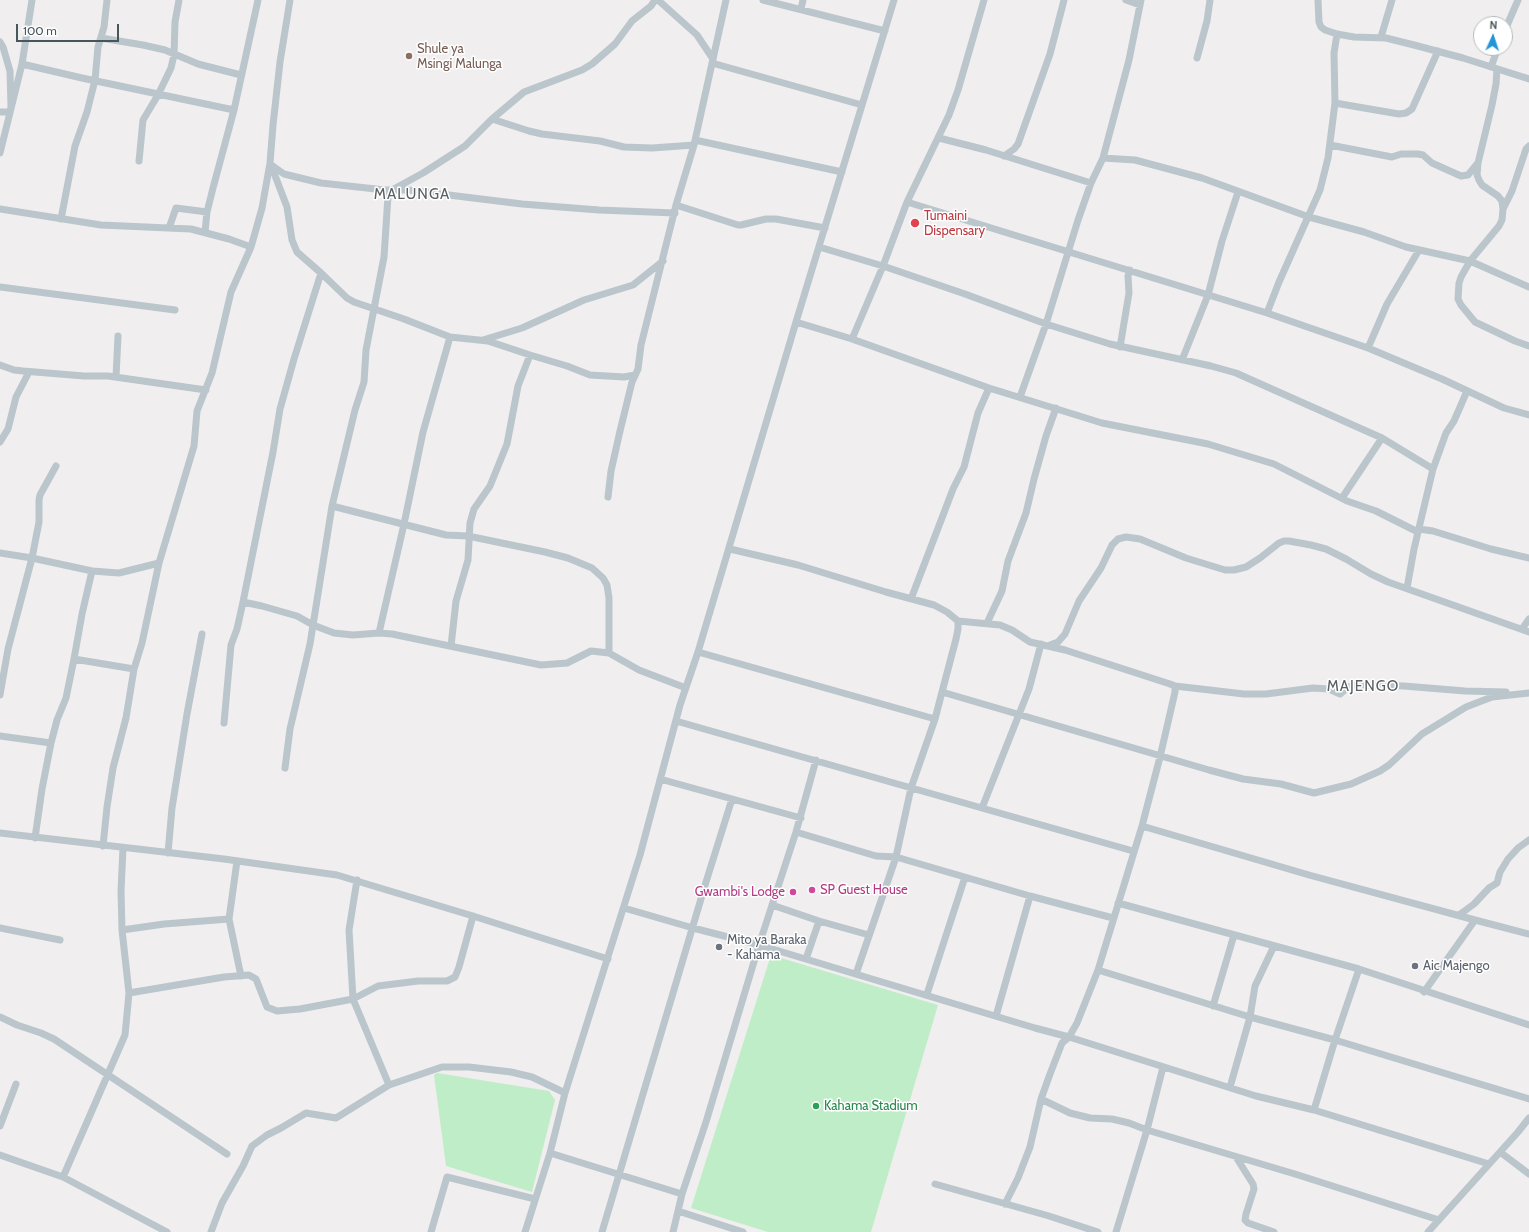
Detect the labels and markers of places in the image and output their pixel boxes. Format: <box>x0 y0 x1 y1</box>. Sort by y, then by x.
place label: Shule ya Msingi Malunga <box>417 41 502 72</box>
marker: Shule ya Msingi Malunga <box>404 51 414 61</box>
place label: Tumaini Dispensary <box>924 208 985 239</box>
marker: Tumaini Dispensary <box>909 217 921 229</box>
place label: SP Guest House <box>820 882 908 898</box>
place label: Gwambi's Lodge <box>695 884 785 900</box>
marker: SP Guest House <box>807 885 817 895</box>
marker: Gwambi's Lodge <box>788 887 798 897</box>
place label: Mito ya Baraka - Kahama <box>727 932 806 963</box>
marker: Mito ya Baraka - Kahama <box>714 942 724 952</box>
place label: Aic Majengo <box>1423 958 1490 974</box>
marker: Aic Majengo <box>1410 961 1420 971</box>
place label: Kahama Stadium <box>824 1098 918 1114</box>
marker: Kahama Stadium <box>811 1101 821 1111</box>

